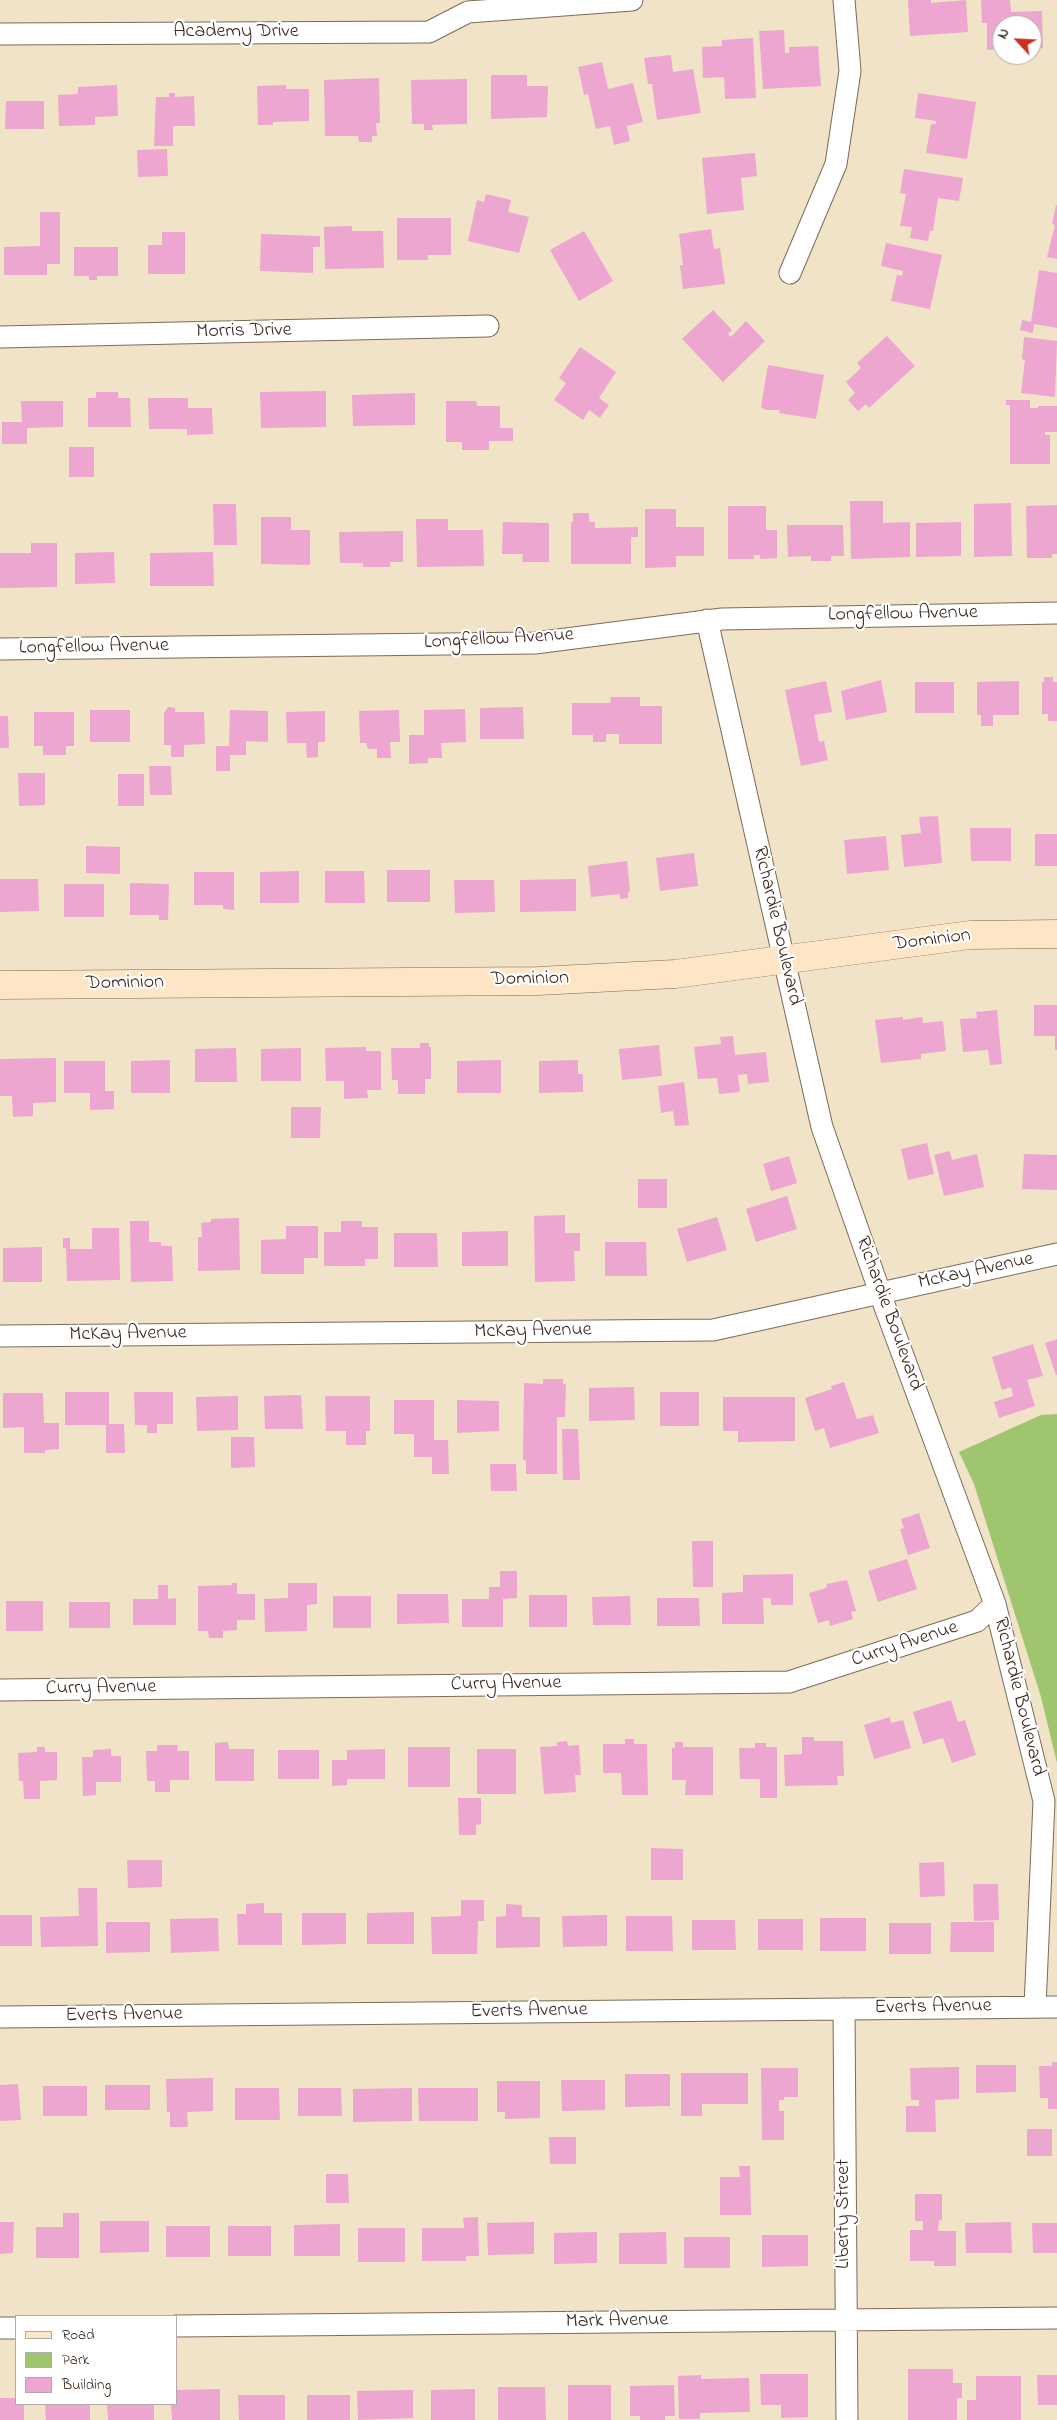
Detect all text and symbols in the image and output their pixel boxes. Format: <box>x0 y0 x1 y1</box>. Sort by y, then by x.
north arrow <box>992 15 1042 65</box>
street label: Academy Drive <box>173 21 299 45</box>
text: N <box>992 25 1015 43</box>
street label: Morris Drive <box>196 319 292 345</box>
street label: Longfellow Avenue <box>828 602 978 628</box>
street label: Longfellow Avenue <box>424 624 574 656</box>
street label: Longfellow Avenue <box>19 635 169 661</box>
street label: Richardie Boulevard <box>746 844 806 1008</box>
street label: Dominion <box>892 924 972 958</box>
street label: Dominion <box>491 967 569 993</box>
street label: Dominion <box>86 971 164 997</box>
street label: Richardie Boulevard <box>849 1234 927 1394</box>
street label: McKay Avenue <box>916 1248 1036 1296</box>
street label: McKay Avenue <box>474 1319 592 1345</box>
street label: McKay Avenue <box>69 1322 187 1348</box>
street label: Richardie Boulevard <box>987 1615 1049 1779</box>
street label: Curry Avenue <box>849 1616 961 1674</box>
street label: Curry Avenue <box>450 1672 562 1698</box>
street label: Curry Avenue <box>45 1676 157 1702</box>
street label: Everts Avenue <box>874 1995 992 2021</box>
street label: Everts Avenue <box>470 1999 588 2025</box>
street label: Everts Avenue <box>65 2003 183 2029</box>
street label: Liberty Street <box>833 2159 857 2269</box>
street label: Mark Avenue <box>565 2309 669 2335</box>
legend <box>15 2315 178 2405</box>
text: Road <box>62 2324 95 2346</box>
text: Park <box>62 2349 89 2371</box>
text: Building <box>62 2374 111 2396</box>

